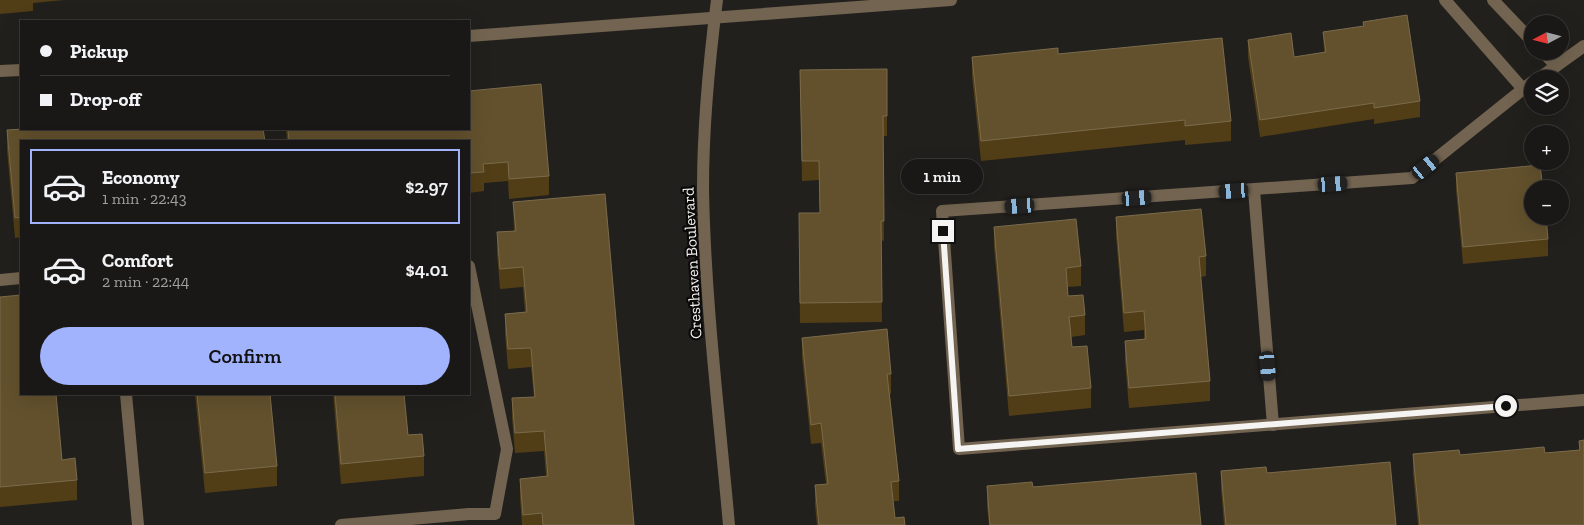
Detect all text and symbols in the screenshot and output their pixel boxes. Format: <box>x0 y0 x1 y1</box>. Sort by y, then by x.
north arrow <box>1524 15 1569 60</box>
map controls <box>1524 15 1569 225</box>
text: Pickup <box>70 40 128 63</box>
button: layers <box>1524 70 1569 115</box>
text: Drop-off <box>70 88 141 111</box>
button: + <box>1524 125 1569 170</box>
car <box>1409 152 1442 182</box>
callout: 1 min <box>902 158 984 194</box>
icon: car <box>42 164 87 209</box>
text: Economy <box>102 166 180 189</box>
text: 1 min <box>923 167 961 186</box>
text: $2.97 <box>405 175 448 198</box>
car <box>1317 175 1348 193</box>
button: − <box>1524 180 1569 225</box>
car <box>1218 182 1249 200</box>
street label: Cresthaven Boulevard <box>679 187 705 339</box>
text: 1 min · 22:43 <box>102 189 187 208</box>
car <box>1121 189 1152 207</box>
car <box>1004 197 1035 215</box>
route end <box>932 220 954 242</box>
icon: car <box>42 247 87 292</box>
text: Comfort <box>102 249 173 272</box>
text: $4.01 <box>406 258 448 281</box>
text: 2 min · 22:44 <box>102 272 189 291</box>
button: Confirm <box>40 327 450 385</box>
car <box>1259 350 1276 382</box>
route start <box>1495 395 1517 417</box>

